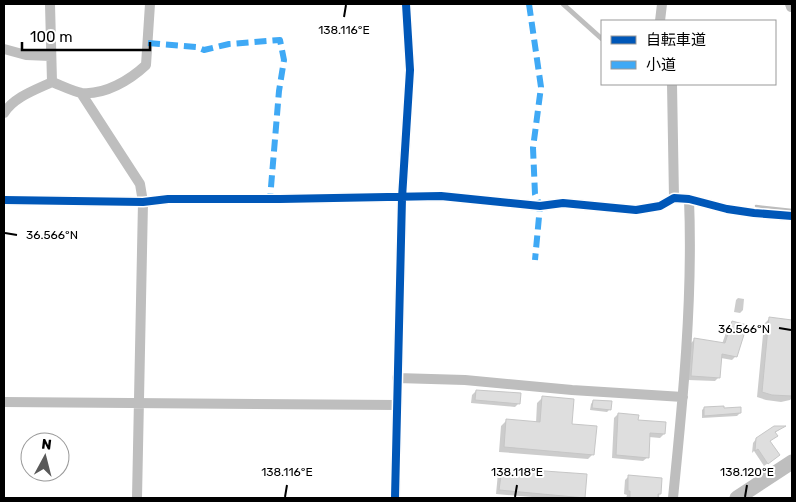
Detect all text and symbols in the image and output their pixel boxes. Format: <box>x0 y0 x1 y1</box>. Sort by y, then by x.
scale bar <box>22 20 150 52</box>
legend <box>601 20 776 85</box>
text: 138.116°E <box>318 23 370 37</box>
text: 100 m <box>30 28 72 46</box>
text: 自転車道 <box>646 31 706 49</box>
text: 小道 <box>646 56 676 74</box>
text: 36.566°N <box>26 228 78 242</box>
text: 36.566°N <box>718 322 770 336</box>
north arrow <box>20 432 70 482</box>
text: N <box>40 436 53 454</box>
text: 138.116°E <box>261 465 313 479</box>
text: 138.118°E <box>491 465 543 479</box>
text: 138.120°E <box>720 465 774 479</box>

